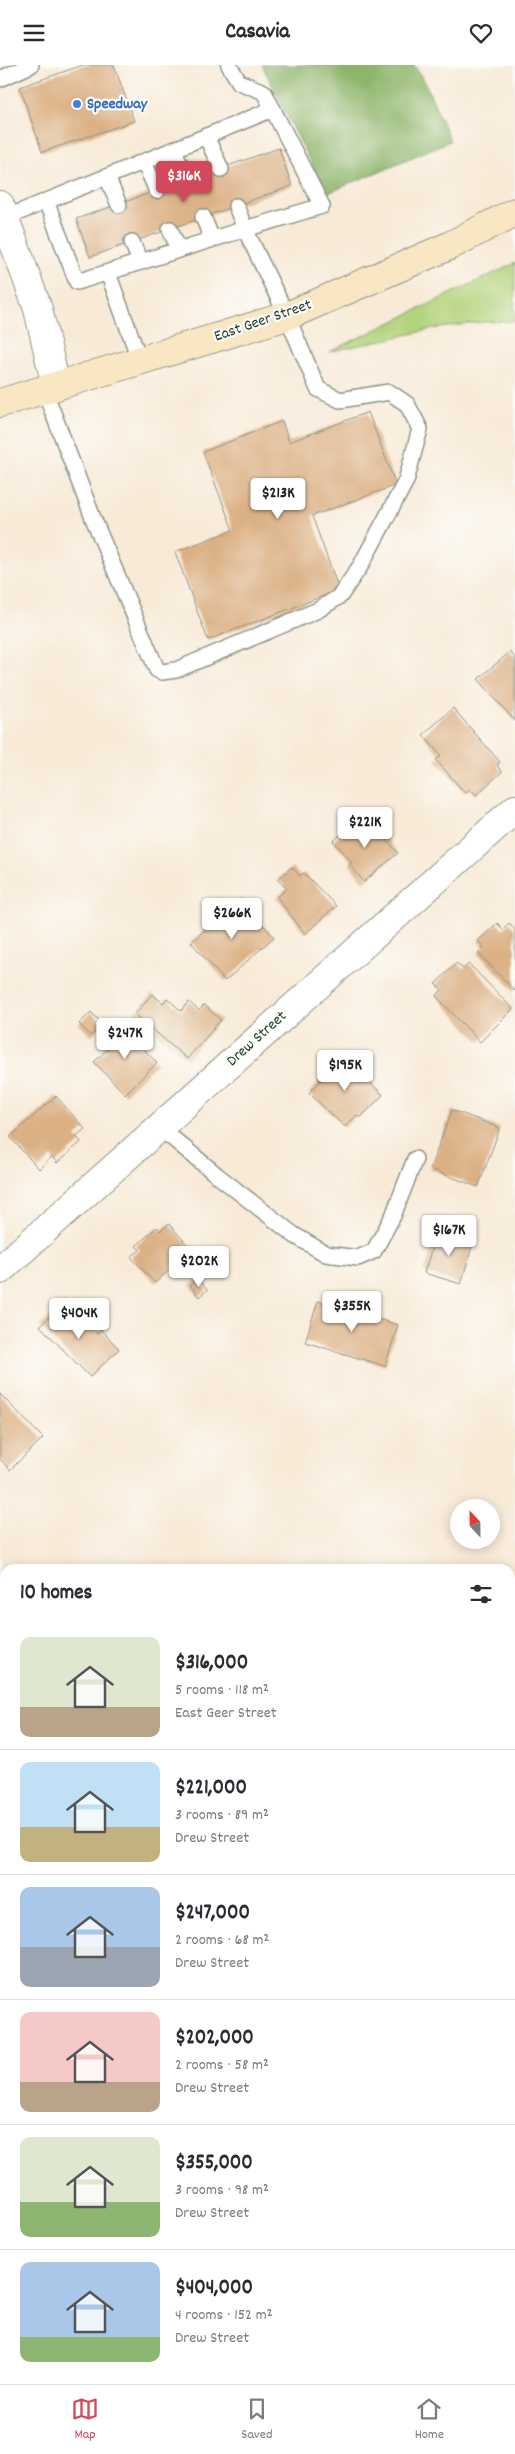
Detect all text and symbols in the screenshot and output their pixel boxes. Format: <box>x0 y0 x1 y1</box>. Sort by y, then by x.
text: Casavia <box>225 17 290 48</box>
icon: menu <box>20 19 48 47</box>
icon: heart <box>467 19 495 47</box>
place label: Speedway <box>87 93 149 116</box>
marker: Speedway <box>71 98 83 110</box>
pin: $316K <box>149 161 219 203</box>
text: $316K <box>167 165 201 188</box>
street label: East Geer Street <box>211 294 315 348</box>
pin: $213K <box>243 477 313 520</box>
text: $213K <box>261 482 295 505</box>
pin: $221K <box>330 807 400 849</box>
text: $221K <box>349 811 382 834</box>
pin: $266K <box>197 897 267 940</box>
text: $266K <box>213 902 251 925</box>
street label: Drew Street <box>222 1006 292 1072</box>
pin: $247K <box>90 1017 160 1060</box>
text: $247K <box>107 1022 143 1045</box>
pin: $195K <box>310 1049 380 1092</box>
text: $195K <box>328 1054 362 1077</box>
pin: $167K <box>414 1215 484 1257</box>
text: $167K <box>433 1219 465 1242</box>
pin: $202K <box>164 1245 234 1288</box>
text: $202K <box>180 1250 218 1273</box>
pin: $355K <box>317 1291 387 1333</box>
text: $355K <box>333 1295 371 1318</box>
pin: $404K <box>44 1297 114 1340</box>
text: $404K <box>60 1302 98 1325</box>
north arrow <box>450 1499 500 1549</box>
map controls <box>450 1499 500 1549</box>
text: 10 homes <box>20 1579 92 1609</box>
icon: filters <box>467 1580 495 1608</box>
text: $316,000 <box>175 1649 248 1679</box>
icon: home <box>60 1657 120 1717</box>
text: 5 rooms · 118 m² <box>175 1679 269 1702</box>
text: East Geer Street <box>175 1702 277 1725</box>
text: $221,000 <box>175 1774 247 1804</box>
icon: home <box>60 1782 120 1842</box>
text: 3 rooms · 89 m² <box>175 1804 269 1827</box>
text: Drew Street <box>175 1827 249 1850</box>
text: $247,000 <box>175 1899 250 1929</box>
icon: home <box>60 1907 120 1967</box>
text: 2 rooms · 68 m² <box>175 1929 269 1952</box>
text: Drew Street <box>175 1952 249 1975</box>
text: $202,000 <box>175 2024 254 2054</box>
icon: home <box>60 2032 120 2092</box>
text: 2 rooms · 58 m² <box>175 2054 269 2077</box>
text: Drew Street <box>175 2077 249 2100</box>
text: $355,000 <box>175 2149 253 2179</box>
icon: home <box>60 2157 120 2217</box>
text: 3 rooms · 98 m² <box>175 2179 269 2202</box>
text: Drew Street <box>175 2202 249 2225</box>
text: $404,000 <box>175 2274 253 2304</box>
icon: home <box>60 2282 120 2342</box>
text: 4 rooms · 152 m² <box>175 2304 273 2327</box>
text: Drew Street <box>175 2327 249 2350</box>
tab: Map <box>71 2395 99 2445</box>
tab: Saved <box>241 2395 273 2445</box>
tab: Home <box>415 2395 444 2445</box>

